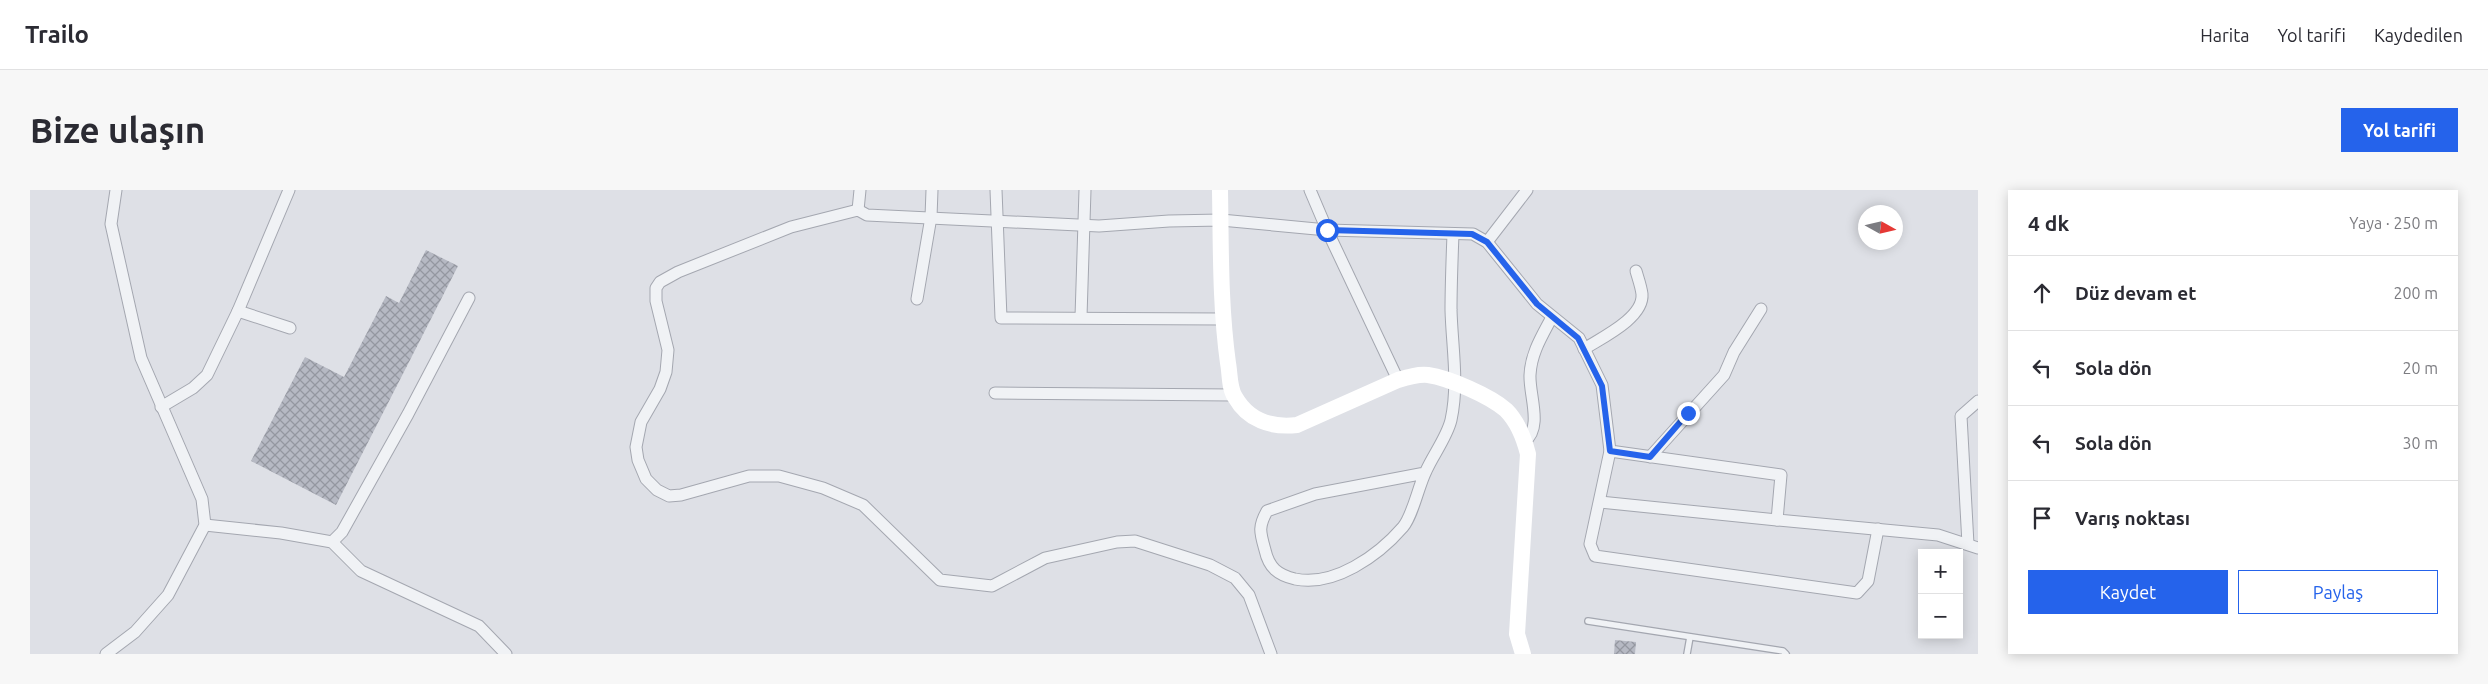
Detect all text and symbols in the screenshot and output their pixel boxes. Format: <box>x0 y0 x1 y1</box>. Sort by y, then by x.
text: Trailo <box>25 21 89 48</box>
text: Harita <box>2200 25 2249 45</box>
text: Yol tarifi <box>2277 25 2346 45</box>
text: Kaydedilen <box>2374 25 2463 45</box>
button: Yol tarifi <box>2341 108 2458 152</box>
text: Bize ulaşın <box>30 110 205 150</box>
north arrow <box>1858 205 1903 250</box>
text: 4 dk <box>2028 211 2069 235</box>
text: Yaya · 250 m <box>2349 214 2438 232</box>
route start <box>1316 219 1339 242</box>
icon: ahead <box>2028 279 2056 307</box>
text: Düz devam et <box>2075 282 2196 304</box>
text: 200 m <box>2393 284 2438 302</box>
icon: left <box>2028 354 2056 382</box>
text: Sola dön <box>2075 357 2152 379</box>
text: 20 m <box>2402 359 2438 377</box>
route end <box>1677 402 1700 425</box>
icon: left <box>2028 429 2056 457</box>
text: Sola dön <box>2075 432 2152 454</box>
text: 30 m <box>2402 434 2438 452</box>
icon: arrive <box>2028 504 2056 532</box>
text: Varış noktası <box>2075 507 2190 529</box>
map controls <box>1918 549 1963 639</box>
button: + <box>1918 549 1963 594</box>
button: Kaydet <box>2028 570 2228 614</box>
button: Paylaş <box>2238 570 2438 614</box>
button: − <box>1918 594 1963 639</box>

